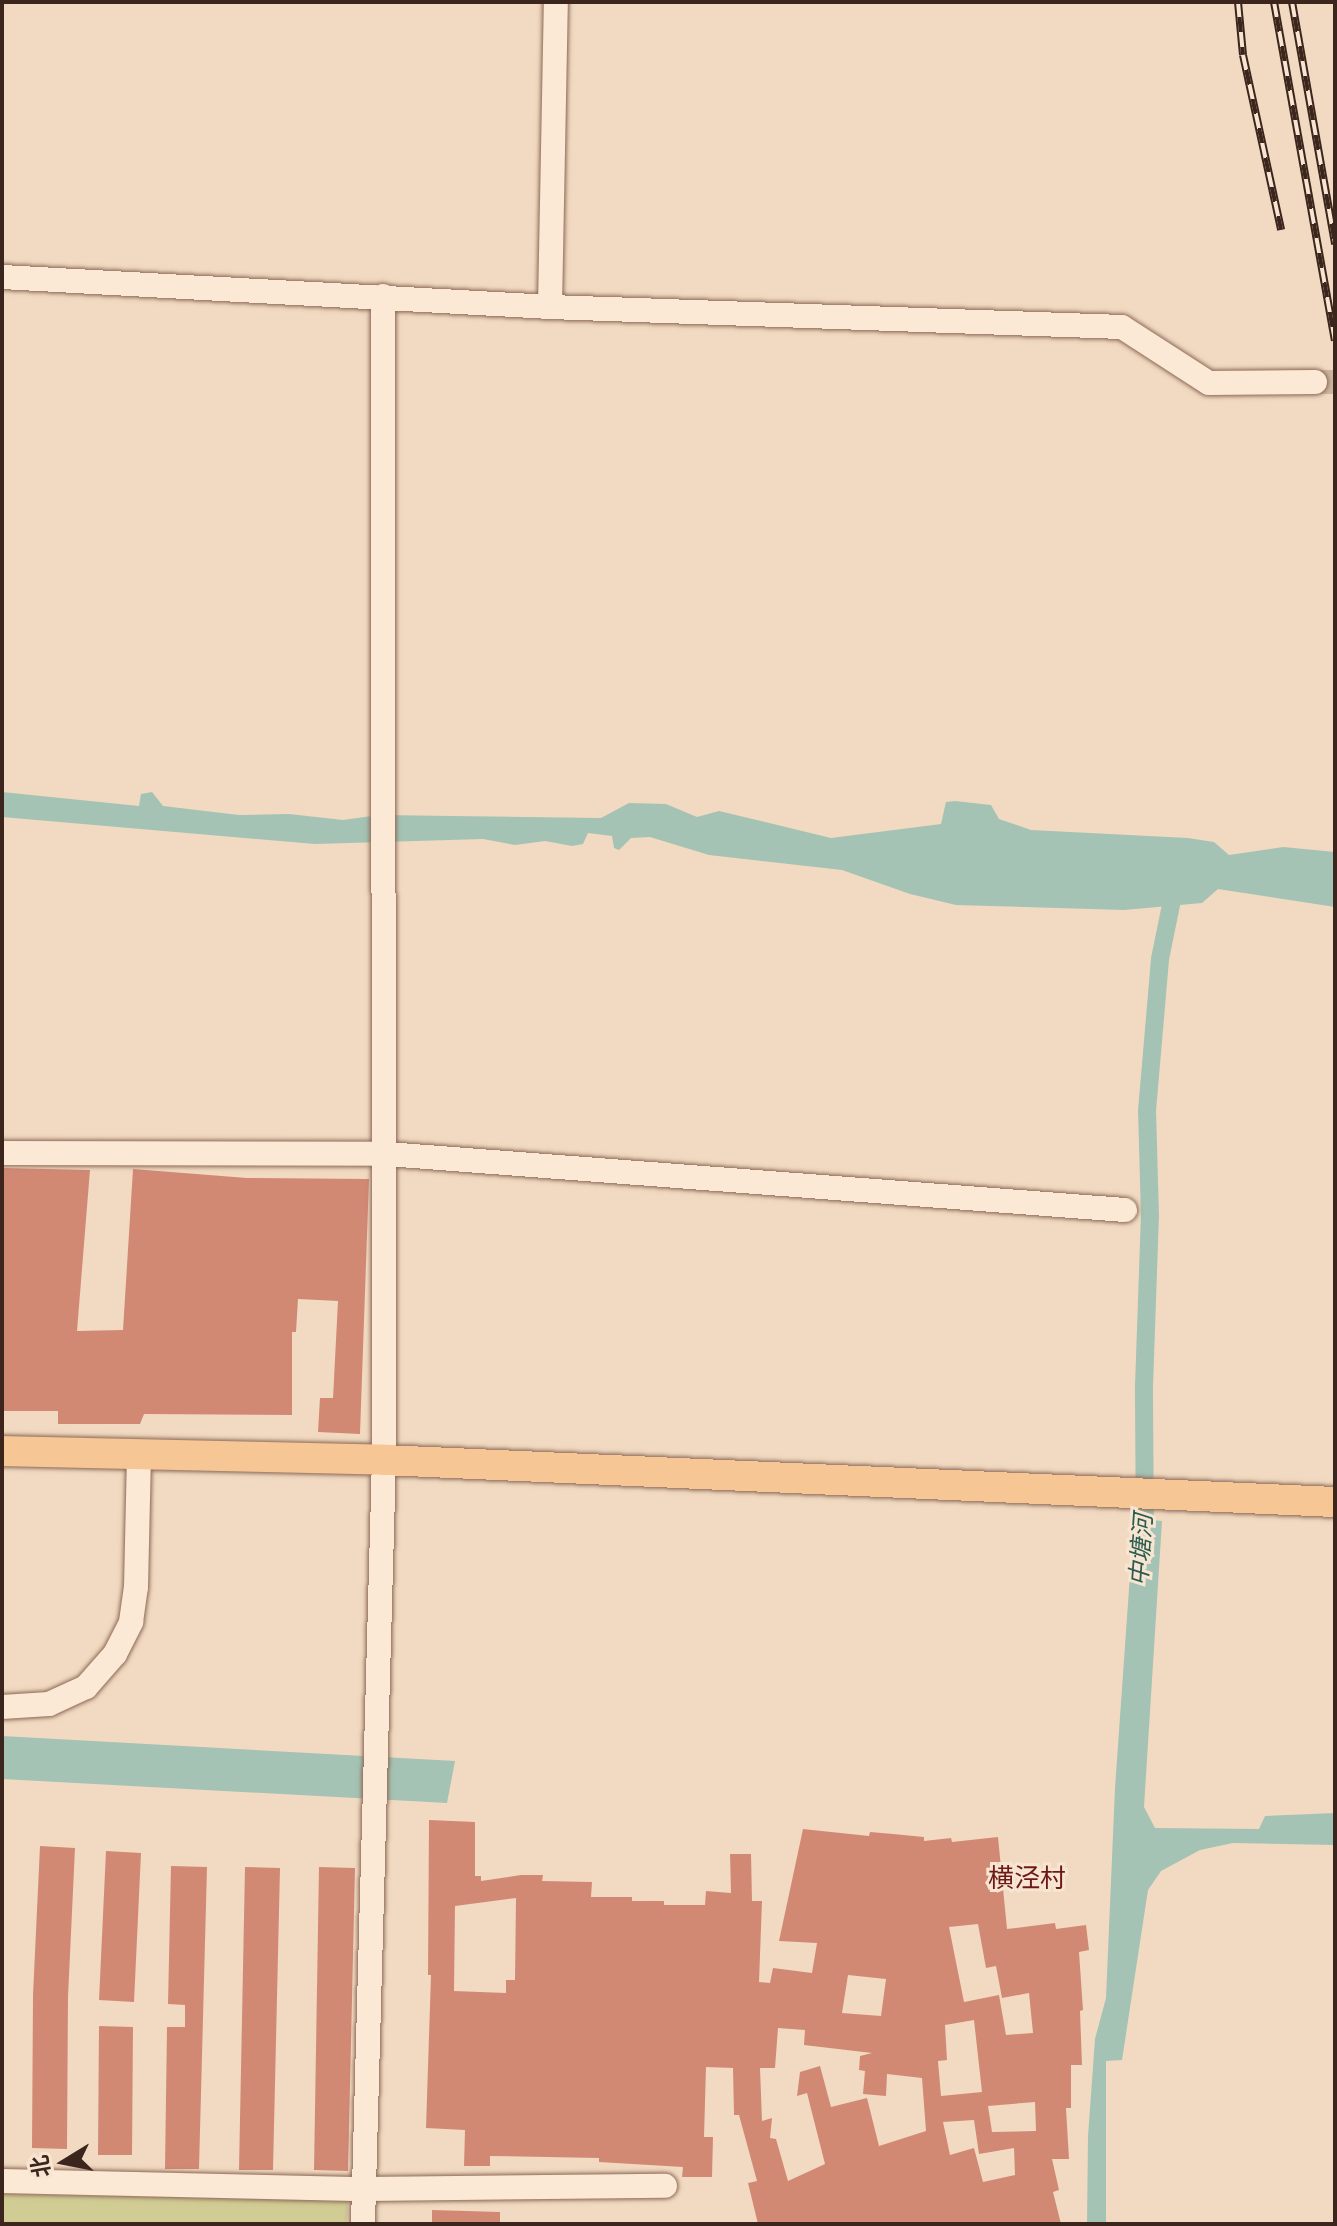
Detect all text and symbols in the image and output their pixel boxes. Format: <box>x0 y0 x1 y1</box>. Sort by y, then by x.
water label: 中塘河 <box>1124 1513 1158 1587</box>
district label: 横泾村 <box>988 1862 1066 1894</box>
north arrow <box>24 2122 104 2202</box>
text: 北 <box>25 2153 56 2179</box>

